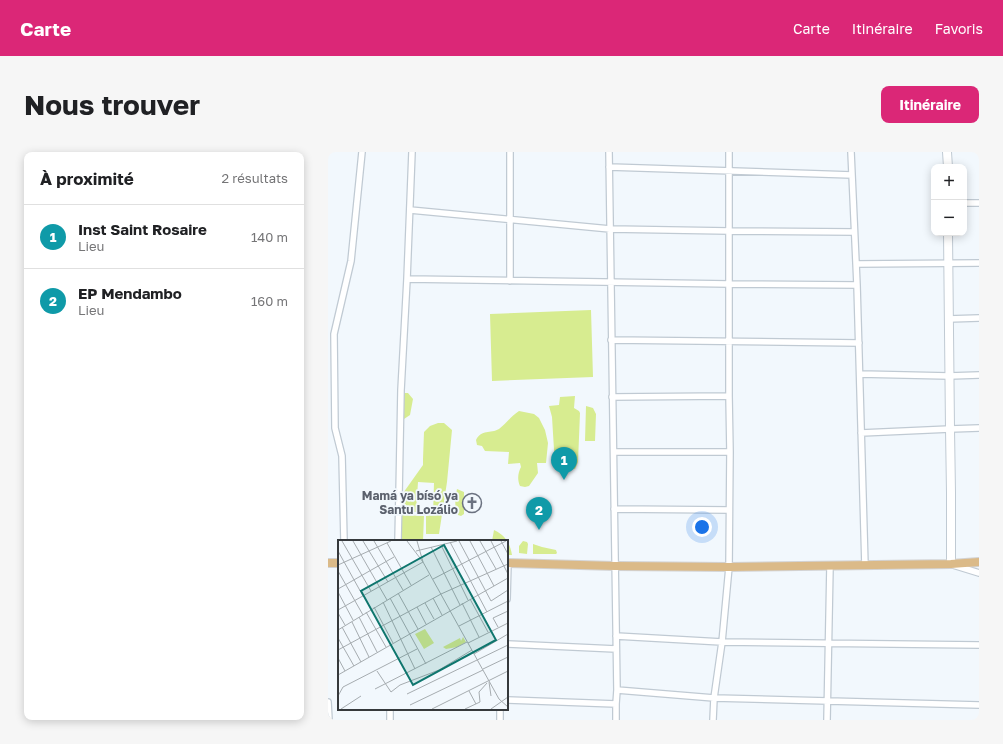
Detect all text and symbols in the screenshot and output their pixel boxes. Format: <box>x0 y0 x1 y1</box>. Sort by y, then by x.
text: Carte <box>20 17 71 40</box>
text: Carte <box>793 20 830 37</box>
text: Itinéraire <box>852 20 913 37</box>
text: Favoris <box>935 20 983 37</box>
button: Itinéraire <box>881 86 979 123</box>
text: Nous trouver <box>24 88 200 121</box>
map controls <box>931 164 967 236</box>
button: + <box>931 164 967 200</box>
text: À proximité <box>40 168 134 189</box>
text: 2 résultats <box>222 170 288 186</box>
button: − <box>931 200 967 236</box>
text: Inst Saint Rosaire <box>78 220 207 238</box>
text: 1 <box>50 229 56 245</box>
text: 140 m <box>251 229 288 245</box>
text: Lieu <box>78 238 104 254</box>
text: EP Mendambo <box>78 284 182 302</box>
text: 2 <box>49 293 57 309</box>
text: 160 m <box>251 293 288 309</box>
text: Lieu <box>78 302 104 318</box>
pin: 1 <box>551 447 577 480</box>
place label: Mamá ya bísó ya Santu Lozálio <box>362 488 458 517</box>
church icon: Mamá ya bísó ya Santu Lozálio <box>461 492 483 514</box>
pin: 2 <box>526 497 552 530</box>
your location <box>692 517 712 537</box>
inset map <box>338 540 508 710</box>

